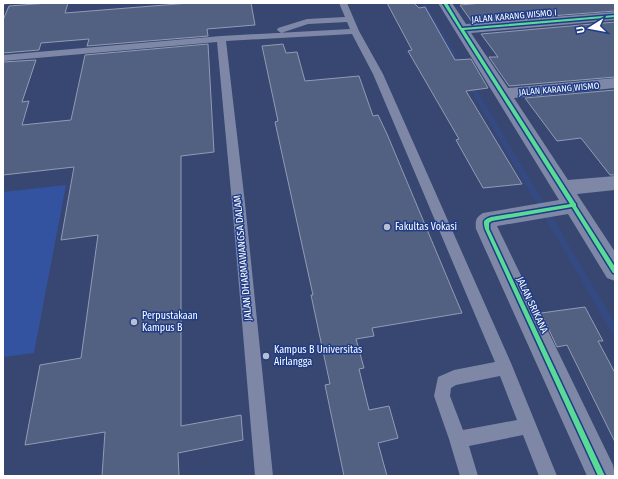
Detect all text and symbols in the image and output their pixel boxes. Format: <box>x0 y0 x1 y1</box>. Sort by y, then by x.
street label: JALAN KARANG WISMO I <box>471 7 557 25</box>
north arrow <box>570 8 610 48</box>
text: U <box>574 25 588 34</box>
street label: JALAN KARANG WISMO <box>518 80 600 98</box>
street label: JALAN DHARMAWANGSA DALAM <box>232 195 254 321</box>
place label: Fakultas Vokasi <box>395 221 457 233</box>
marker: Fakultas Vokasi <box>382 222 392 232</box>
street label: JALAN SRIKANA <box>514 275 551 336</box>
place label: Perpustakaan Kampus B <box>142 310 198 334</box>
marker: Perpustakaan Kampus B <box>129 317 139 327</box>
place label: Kampus B Universitas Airlangga <box>274 344 362 368</box>
marker: Kampus B Universitas Airlangga <box>261 351 271 361</box>

